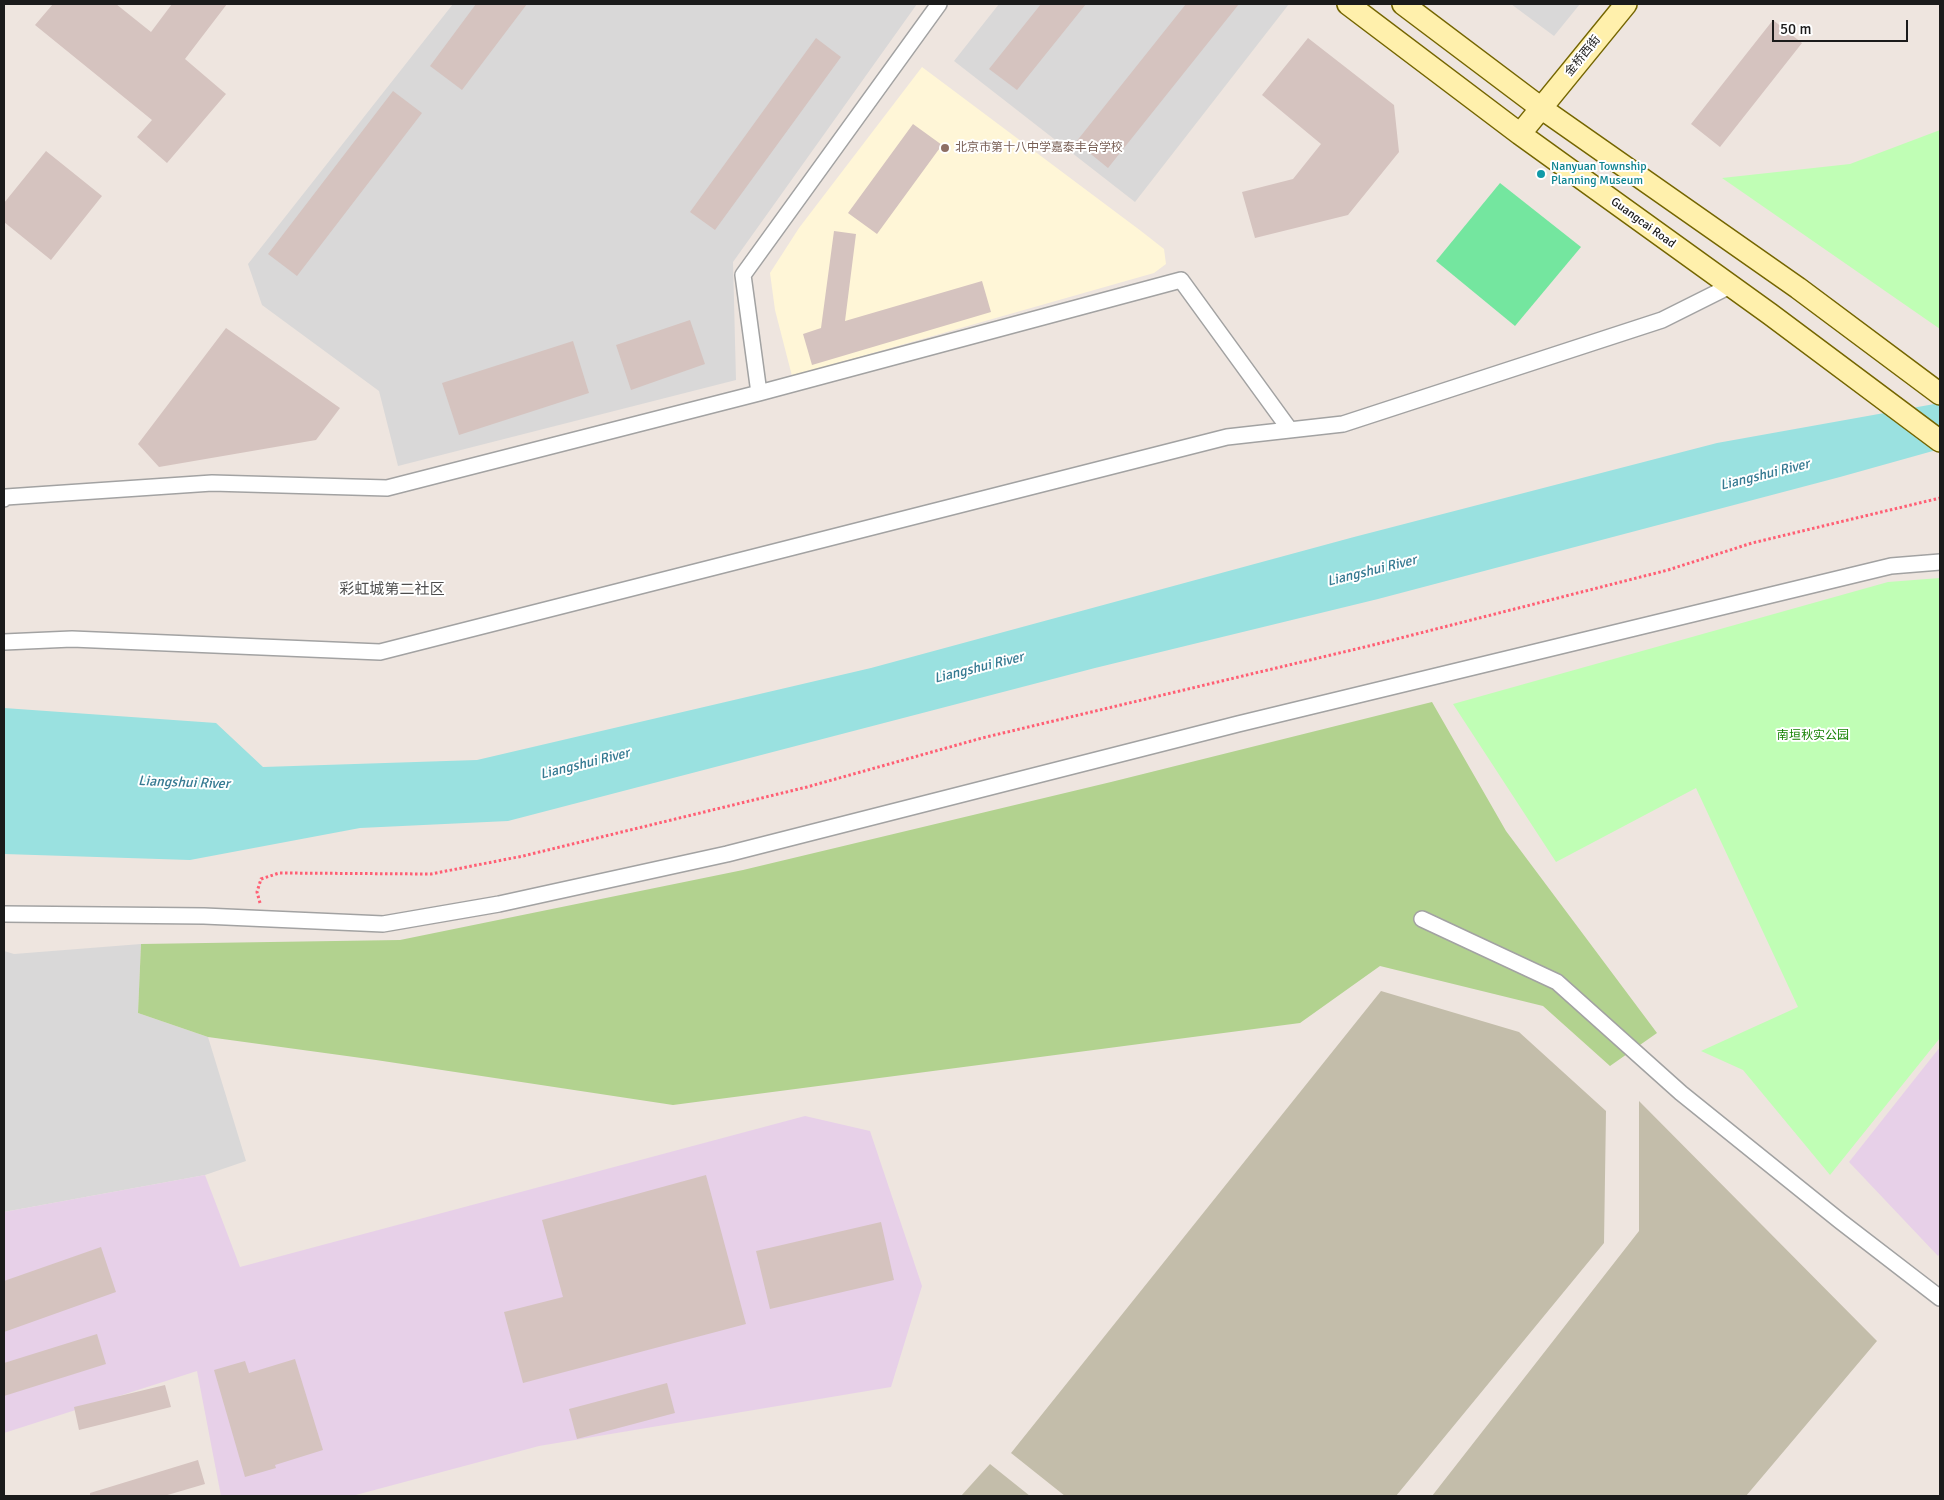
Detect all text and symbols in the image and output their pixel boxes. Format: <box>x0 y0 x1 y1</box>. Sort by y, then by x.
scale bar <box>1774 10 1910 42</box>
text: 50 m <box>1780 20 1811 38</box>
street label: 金桥西街 <box>1562 33 1604 79</box>
place label: 北京市第十八中学嘉泰丰台学校 <box>955 141 1123 155</box>
marker: 北京市第十八中学嘉泰丰台学校 <box>939 142 951 154</box>
place label: Nanyuan Township Planning Museum <box>1551 160 1647 188</box>
marker: Nanyuan Township Planning Museum <box>1535 168 1547 180</box>
street label: Guangcai Road <box>1608 195 1678 251</box>
water label: Liangshui River <box>1719 456 1811 494</box>
water label: Liangshui River <box>1326 552 1418 590</box>
district label: 彩虹城第二社区 <box>340 581 444 599</box>
water label: Liangshui River <box>933 649 1025 687</box>
park label: 南垣秋实公园 <box>1777 729 1849 743</box>
water label: Liangshui River <box>539 745 631 783</box>
water label: Liangshui River <box>138 773 230 793</box>

